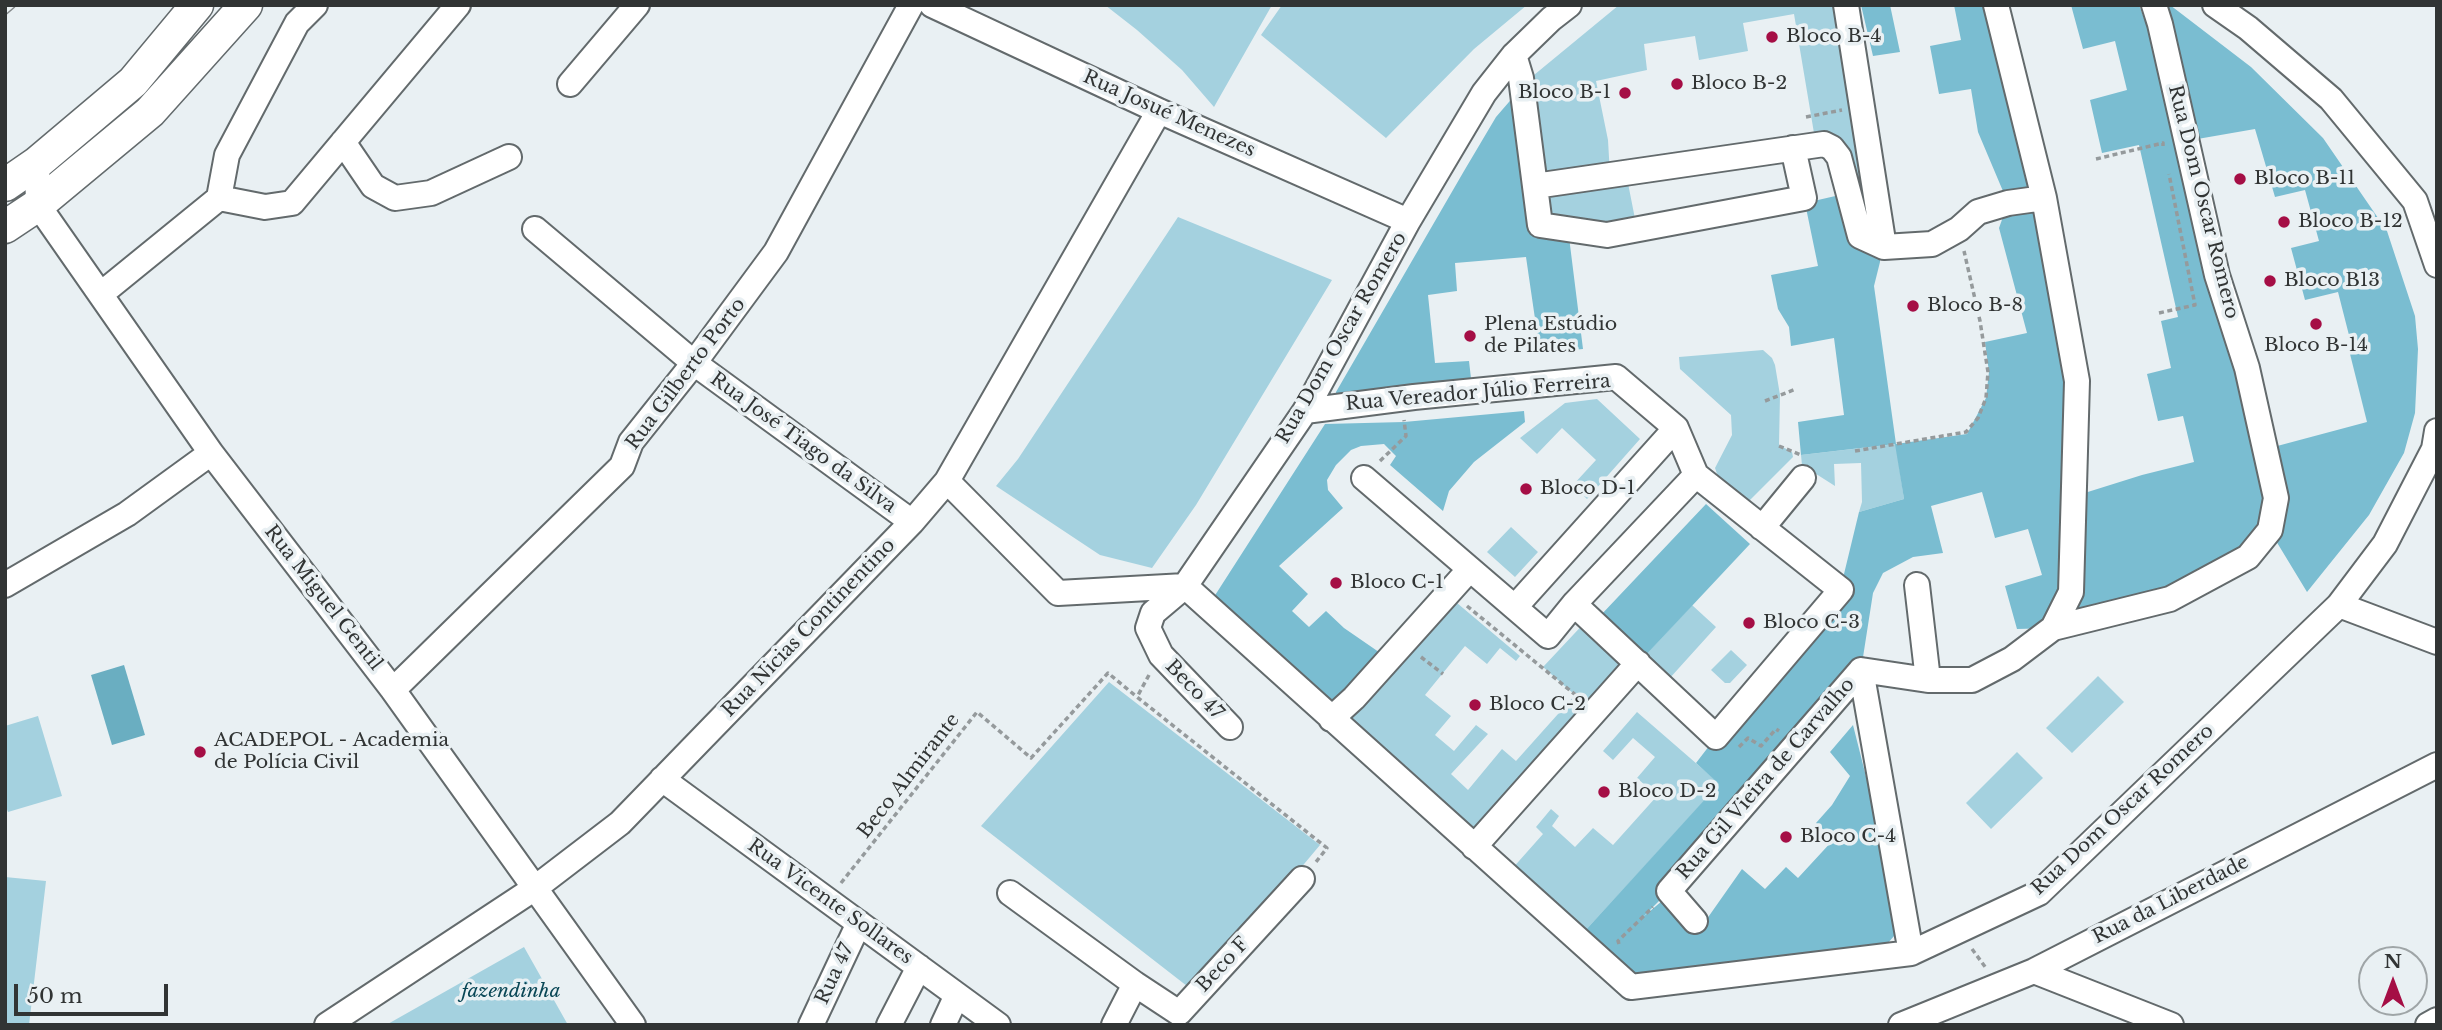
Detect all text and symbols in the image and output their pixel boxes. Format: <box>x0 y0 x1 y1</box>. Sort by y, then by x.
place label: Bloco B-4 <box>1786 26 1882 48</box>
marker: Bloco B-4 <box>1764 29 1780 45</box>
street label: Rua Josué Menezes <box>1079 66 1259 162</box>
place label: Bloco B-2 <box>1691 73 1787 95</box>
marker: Bloco B-2 <box>1669 76 1685 92</box>
place label: Bloco B-1 <box>1518 82 1611 104</box>
street label: Rua Dom Oscar Romero <box>2163 83 2243 321</box>
marker: Bloco B-1 <box>1617 85 1633 101</box>
place label: Bloco B-11 <box>2254 168 2356 190</box>
marker: Bloco B-11 <box>2232 171 2248 187</box>
place label: Bloco B-12 <box>2298 211 2403 233</box>
marker: Bloco B-12 <box>2276 214 2292 230</box>
street label: Rua Dom Oscar Romero <box>1272 228 1412 448</box>
place label: Bloco B13 <box>2284 270 2380 292</box>
marker: Bloco B13 <box>2262 273 2278 289</box>
street label: Rua Gilberto Porto <box>622 294 750 454</box>
place label: Bloco B-8 <box>1927 295 2023 317</box>
marker: Bloco B-8 <box>1905 298 1921 314</box>
place label: Plena Estúdio de Pilates <box>1484 314 1617 358</box>
marker: Bloco B-14 <box>2308 316 2324 332</box>
marker: Plena Estúdio de Pilates <box>1462 328 1478 344</box>
place label: Bloco B-14 <box>2264 335 2368 357</box>
street label: Rua José Tiago da Silva <box>706 368 900 518</box>
street label: Rua Vereador Júlio Ferreira <box>1345 370 1611 416</box>
place label: Bloco D-1 <box>1540 478 1635 500</box>
marker: Bloco D-1 <box>1518 481 1534 497</box>
street label: Rua Miguel Gentil <box>259 521 387 675</box>
street label: Rua Nicias Continentino <box>718 534 900 722</box>
place label: Bloco C-1 <box>1350 572 1444 594</box>
marker: Bloco C-1 <box>1328 575 1344 591</box>
place label: Bloco C-3 <box>1763 612 1860 634</box>
marker: Bloco C-3 <box>1741 615 1757 631</box>
street label: Beco 47 <box>1160 655 1228 725</box>
street label: Rua Gil Vieira de Carvalho <box>1672 674 1860 884</box>
place label: Bloco C-2 <box>1489 694 1586 716</box>
marker: Bloco C-2 <box>1467 697 1483 713</box>
street label: Beco Almirante <box>853 709 965 843</box>
street label: Rua Dom Oscar Romero <box>2027 720 2219 900</box>
place label: ACADEPOL - Academia de Polícia Civil <box>214 730 449 774</box>
marker: ACADEPOL - Academia de Polícia Civil <box>192 744 208 760</box>
place label: Bloco D-2 <box>1618 781 1717 803</box>
marker: Bloco D-2 <box>1596 784 1612 800</box>
place label: Bloco C-4 <box>1800 826 1896 848</box>
marker: Bloco C-4 <box>1778 829 1794 845</box>
street label: Rua Vicente Sollares <box>743 834 917 970</box>
street label: Rua da Liberdade <box>2089 851 2253 949</box>
street label: Beco F <box>1192 933 1254 997</box>
street label: Rua 47 <box>811 940 859 1008</box>
north arrow <box>2358 946 2428 1016</box>
text: N <box>2384 950 2402 973</box>
scale bar <box>18 970 172 1014</box>
park label: fazendinha <box>462 981 560 1003</box>
text: 50 m <box>27 983 82 1009</box>

